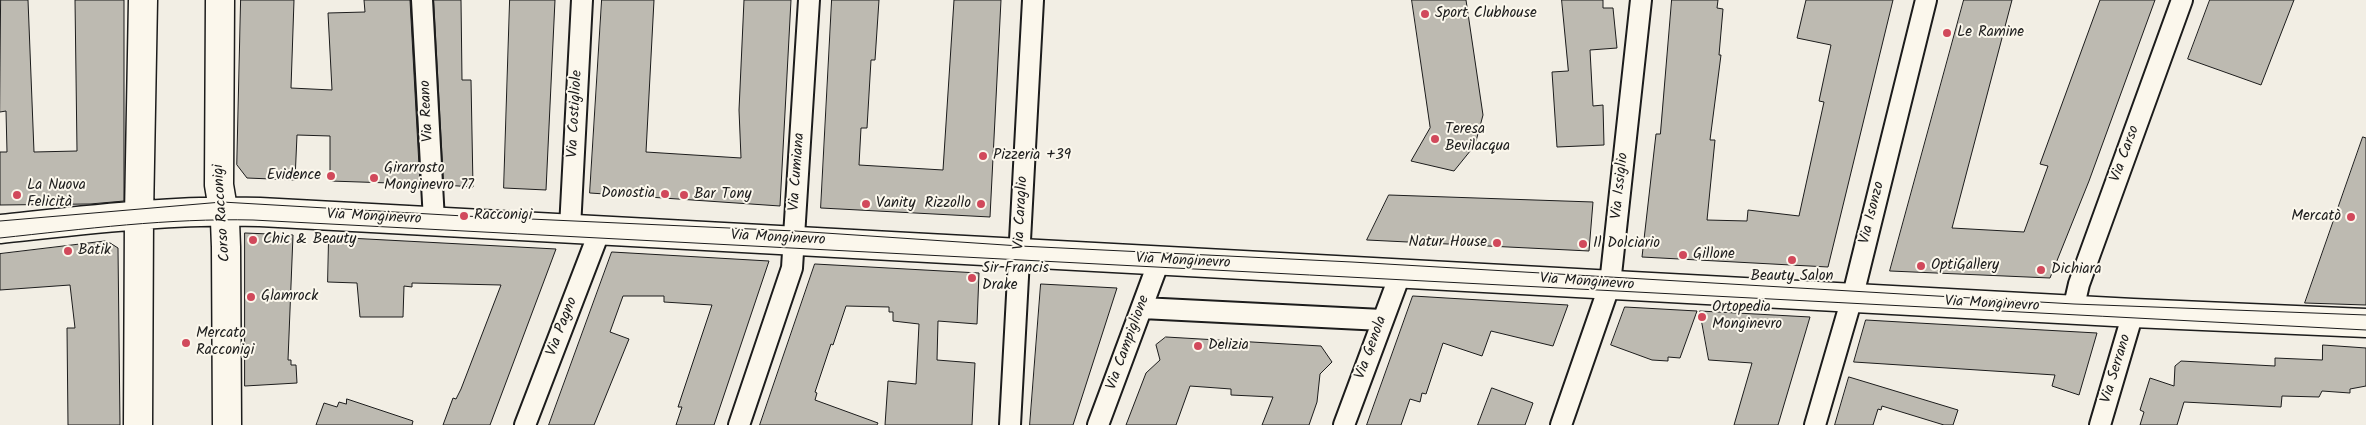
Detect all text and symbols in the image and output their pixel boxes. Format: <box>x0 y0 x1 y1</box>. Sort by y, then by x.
place label: Sport Clubhouse <box>1435 5 1537 23</box>
marker: Sport Clubhouse <box>1419 8 1431 20</box>
place label: Le Ramine <box>1957 24 2024 42</box>
marker: Le Ramine <box>1941 27 1953 39</box>
street label: Via Costigliole <box>565 70 587 158</box>
street label: Via Reano <box>417 80 439 142</box>
place label: Teresa Bevilacqua <box>1445 121 1510 156</box>
street label: Via Carso <box>2107 123 2145 185</box>
street label: Via Cumiana <box>786 132 810 212</box>
marker: Teresa Bevilacqua <box>1429 133 1441 145</box>
place label: Pizzeria +39 <box>993 147 1071 165</box>
marker: Pizzeria +39 <box>977 150 989 162</box>
street label: Via Issiglio <box>1609 152 1633 220</box>
place label: Girarrosto Monginevro 77 <box>384 160 474 195</box>
street label: Corso Racconigi <box>211 163 235 263</box>
place label: Evidence <box>267 167 321 185</box>
marker: Evidence <box>325 170 337 182</box>
marker: Girarrosto Monginevro 77 <box>368 172 380 184</box>
street label: Via Caraglio <box>1011 176 1033 250</box>
place label: La Nuova Felicità <box>27 177 86 212</box>
street label: Via Isonzo <box>1857 180 1889 246</box>
place label: Donostia <box>601 185 655 203</box>
place label: Bar Tony <box>694 186 751 204</box>
marker: Donostia <box>659 188 671 200</box>
marker: La Nuova Felicità <box>11 189 23 201</box>
marker: Bar Tony <box>678 189 690 201</box>
place label: Vanity <box>876 195 915 213</box>
place label: Rizzollo <box>925 195 971 213</box>
marker: Vanity <box>860 198 872 210</box>
marker: Rizzollo <box>975 198 987 210</box>
street label: Via Monginevro <box>326 207 422 229</box>
place label: Racconigi <box>474 207 532 225</box>
place label: Mercatò <box>2291 208 2341 226</box>
marker: Racconigi <box>458 210 470 222</box>
marker: Mercatò <box>2345 211 2357 223</box>
street label: Via Monginevro <box>730 228 826 250</box>
place label: Chic & Beauty <box>263 231 356 249</box>
marker: Chic & Beauty <box>247 234 259 246</box>
place label: Natur House <box>1409 234 1487 252</box>
place label: Il Dolciario <box>1593 235 1660 253</box>
marker: Natur House <box>1491 237 1503 249</box>
marker: Il Dolciario <box>1577 238 1589 250</box>
place label: Batik <box>78 242 111 260</box>
marker: Batik <box>62 245 74 257</box>
place label: Gillone <box>1693 246 1735 264</box>
marker: Gillone <box>1677 249 1689 261</box>
street label: Via Monginevro <box>1135 251 1231 273</box>
marker: Beauty Salon <box>1786 254 1798 266</box>
place label: OptiGallery <box>1931 257 1999 275</box>
place label: Sir Francis Drake <box>982 260 1049 295</box>
marker: OptiGallery <box>1915 260 1927 272</box>
place label: Dichiara <box>2051 261 2102 279</box>
marker: Dichiara <box>2035 264 2047 276</box>
place label: Beauty Salon <box>1751 268 1833 286</box>
street label: Via Monginevro <box>1539 271 1635 295</box>
marker: Sir Francis Drake <box>966 272 978 284</box>
place label: Glamrock <box>261 288 318 306</box>
marker: Glamrock <box>245 291 257 303</box>
street label: Via Campiglione <box>1104 293 1154 393</box>
street label: Via Monginevro <box>1944 294 2040 316</box>
street label: Via Pagno <box>544 295 582 359</box>
place label: Ortopedia Monginevro <box>1712 299 1782 334</box>
marker: Ortopedia Monginevro <box>1696 311 1708 323</box>
street label: Via Genola <box>1352 314 1392 382</box>
place label: Mercato Racconigi <box>196 325 254 360</box>
street label: Via Serrano <box>2098 332 2136 406</box>
marker: Mercato Racconigi <box>180 337 192 349</box>
place label: Delizia <box>1208 337 1249 355</box>
marker: Delizia <box>1192 340 1204 352</box>

